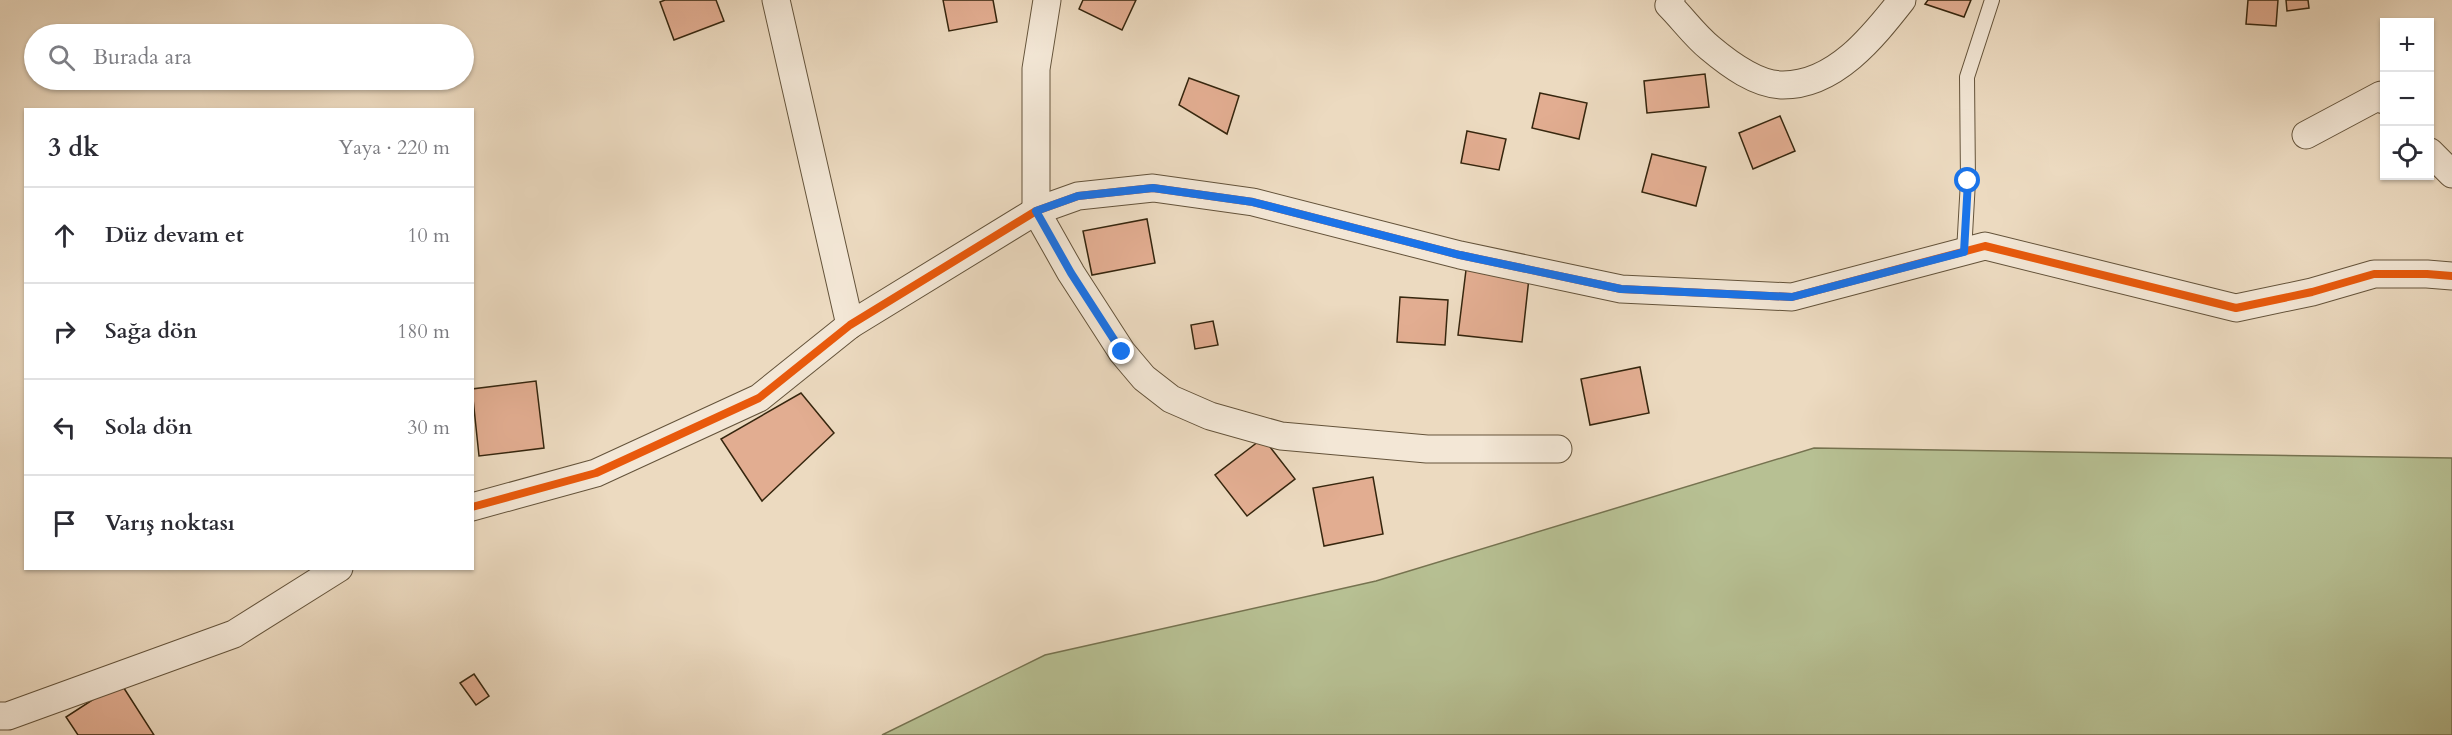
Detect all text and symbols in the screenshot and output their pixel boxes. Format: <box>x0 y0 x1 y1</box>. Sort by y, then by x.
map controls <box>2380 18 2434 180</box>
button: + <box>2380 18 2434 72</box>
search box <box>24 24 474 90</box>
icon: search <box>45 41 78 74</box>
text: Burada ara <box>93 42 192 72</box>
button: − <box>2380 72 2434 126</box>
button: locate <box>2380 126 2434 180</box>
text: 3 dk <box>48 130 99 165</box>
text: Yaya · 220 m <box>338 134 450 161</box>
route start <box>1954 167 1980 193</box>
icon: ahead <box>48 219 81 252</box>
text: Düz devam et <box>105 220 244 250</box>
text: 10 m <box>407 222 450 249</box>
icon: right <box>48 315 81 348</box>
text: Sağa dön <box>105 316 197 346</box>
text: 180 m <box>397 318 450 345</box>
route end <box>1108 338 1134 364</box>
icon: left <box>48 411 81 444</box>
text: Sola dön <box>105 412 192 442</box>
text: 30 m <box>407 414 450 441</box>
icon: arrive <box>48 507 81 540</box>
text: Varış noktası <box>105 508 235 538</box>

